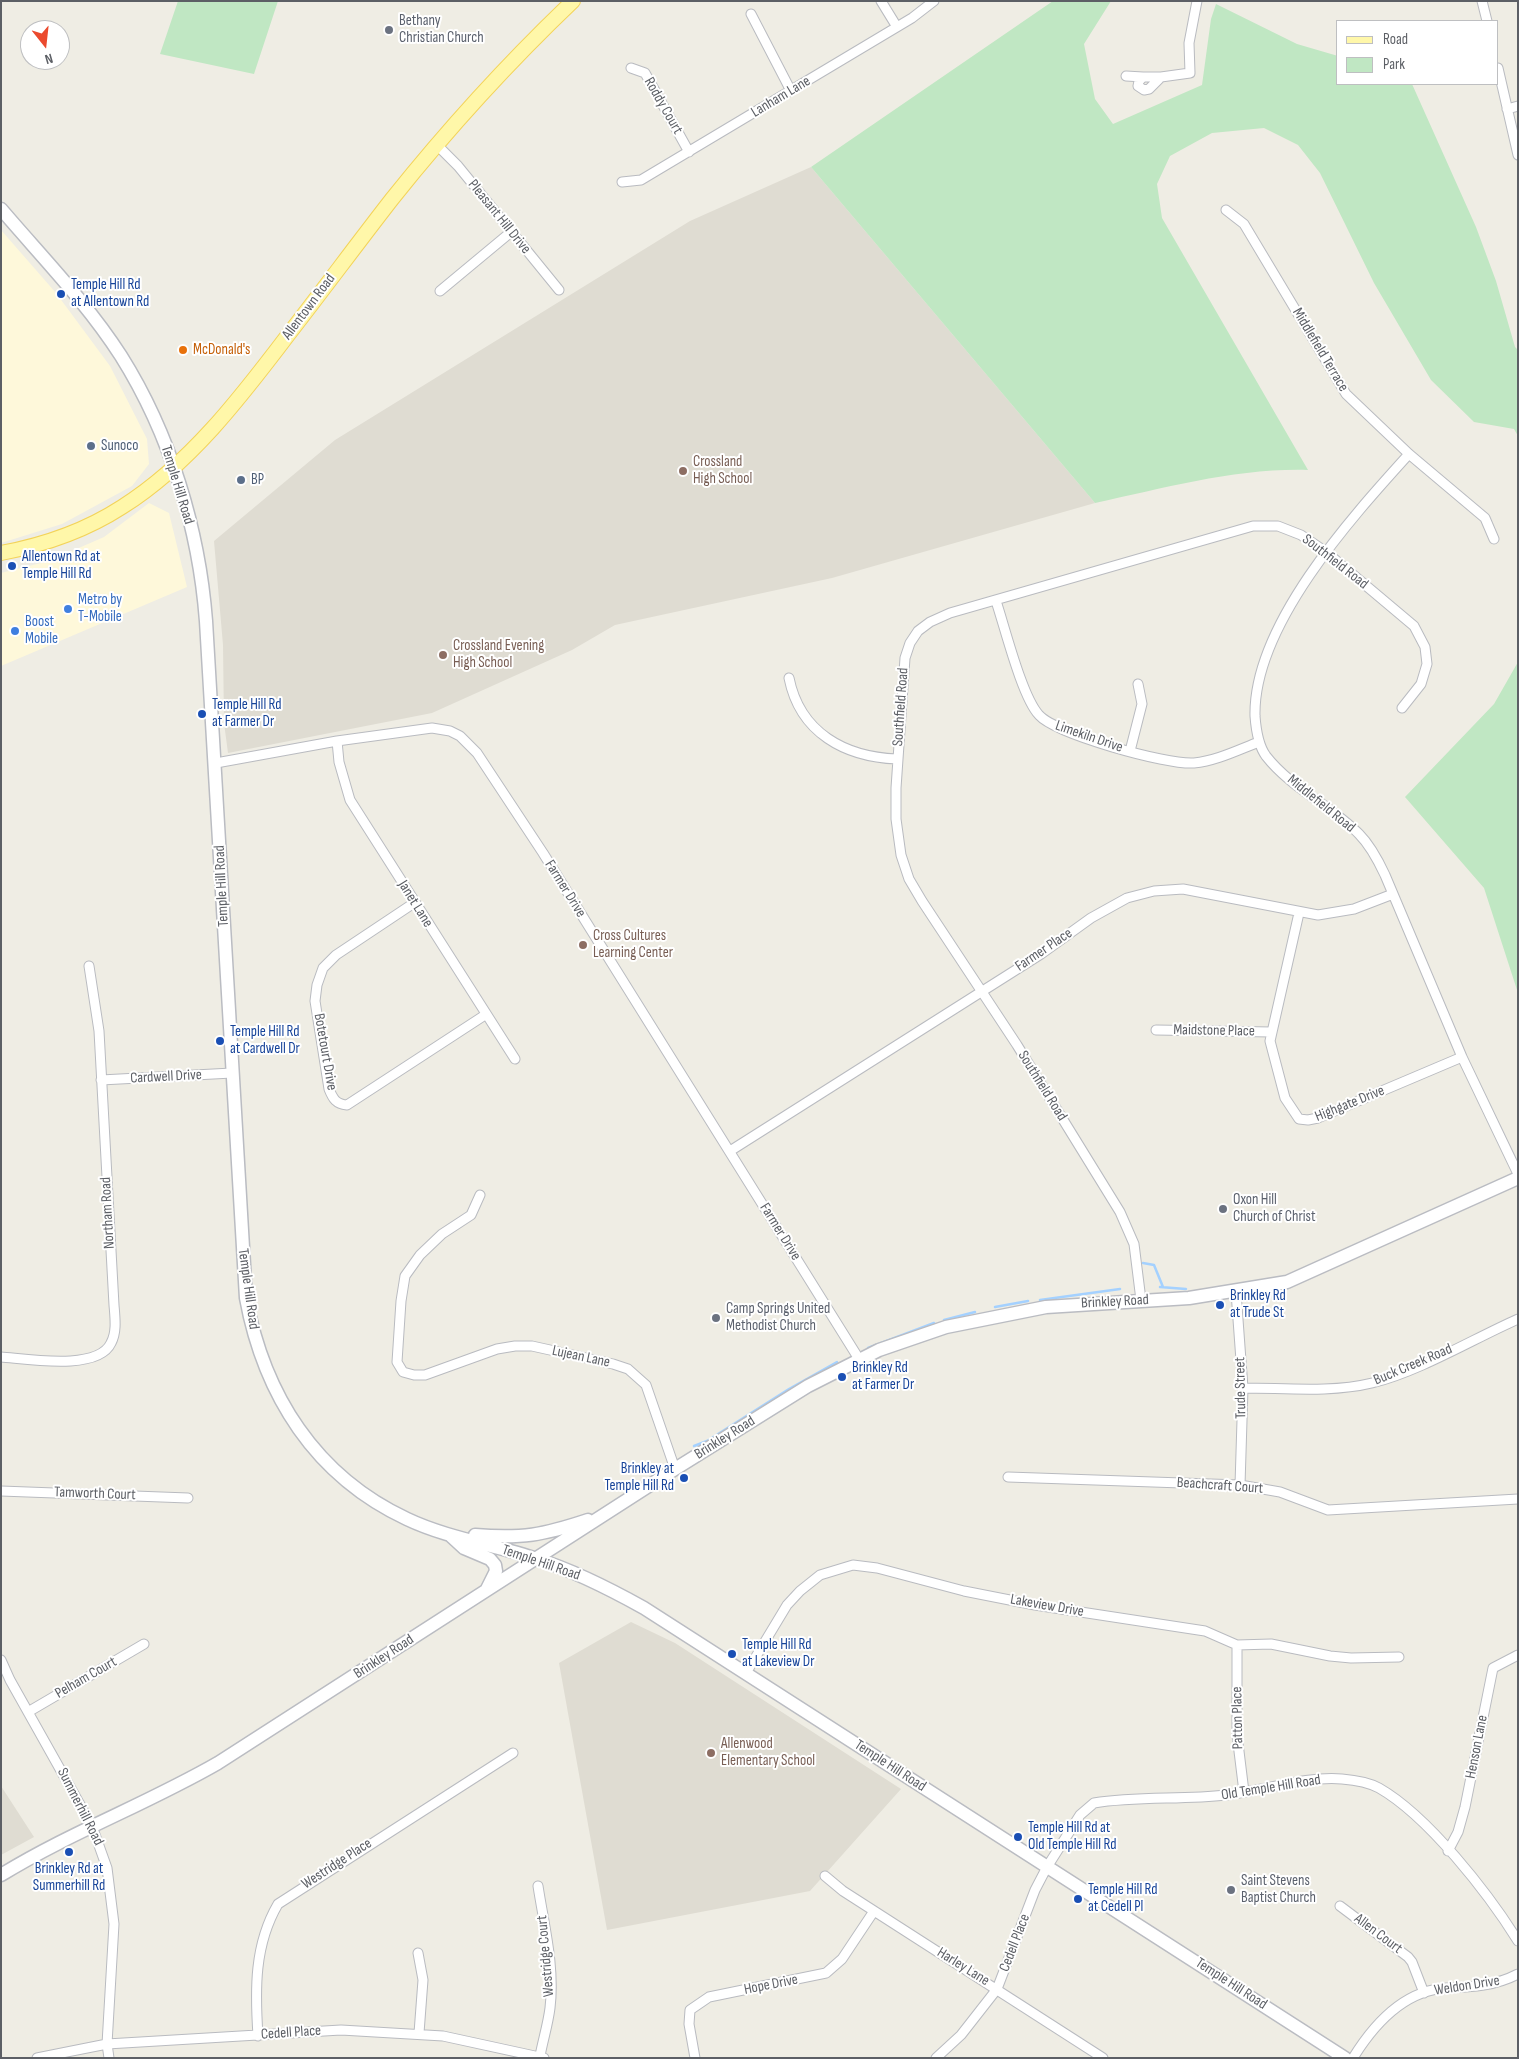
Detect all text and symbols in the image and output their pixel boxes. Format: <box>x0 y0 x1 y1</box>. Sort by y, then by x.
place label: Bethany Christian Church <box>399 12 484 47</box>
north arrow <box>20 20 70 70</box>
legend <box>1336 20 1499 85</box>
marker: Bethany Christian Church <box>383 24 395 36</box>
text: Road <box>1383 30 1408 49</box>
text: N <box>43 50 55 68</box>
text: Park <box>1383 55 1405 74</box>
street label: Lanham Lane <box>748 72 814 122</box>
street label: Roddy Court <box>640 74 686 138</box>
street label: Pleasant Hill Drive <box>464 176 534 258</box>
street label: Allentown Road <box>278 271 340 343</box>
place label: Temple Hill Rd at Allentown Rd <box>71 276 149 311</box>
marker: Temple Hill Rd at Allentown Rd <box>55 288 67 300</box>
street label: Middlefield Terrace <box>1288 305 1352 395</box>
place label: McDonald's <box>193 341 250 359</box>
marker: McDonald's <box>177 344 189 356</box>
place label: Sunoco <box>101 437 138 455</box>
marker: Sunoco <box>85 440 97 452</box>
street label: Temple Hill Road <box>156 443 198 527</box>
place label: Crossland High School <box>693 453 752 488</box>
marker: Crossland High School <box>677 465 689 477</box>
place label: BP <box>251 471 264 489</box>
marker: BP <box>235 474 247 486</box>
street label: Southfield Road <box>1298 531 1372 593</box>
place label: Allentown Rd at Temple Hill Rd <box>22 548 100 583</box>
marker: Allentown Rd at Temple Hill Rd <box>6 560 18 572</box>
place label: Metro by T-Mobile <box>78 591 122 626</box>
marker: Metro by T-Mobile <box>62 603 74 615</box>
place label: Boost Mobile <box>25 613 58 648</box>
marker: Boost Mobile <box>9 625 21 637</box>
place label: Crossland Evening High School <box>453 637 544 672</box>
marker: Crossland Evening High School <box>437 649 449 661</box>
street label: Southfield Road <box>889 667 913 747</box>
place label: Temple Hill Rd at Farmer Dr <box>212 696 282 731</box>
marker: Temple Hill Rd at Farmer Dr <box>196 708 208 720</box>
street label: Limekiln Drive <box>1053 717 1125 757</box>
street label: Middlefield Road <box>1283 771 1359 837</box>
street label: Temple Hill Road <box>211 845 233 927</box>
street label: Farmer Drive <box>540 857 590 921</box>
street label: Janet Lane <box>394 877 436 931</box>
street label: Farmer Place <box>1012 924 1076 976</box>
place label: Cross Cultures Learning Center <box>593 927 673 962</box>
marker: Cross Cultures Learning Center <box>577 939 589 951</box>
street label: Botetourt Drive <box>309 1012 341 1092</box>
street label: Maidstone Place <box>1173 1021 1255 1041</box>
place label: Temple Hill Rd at Cardwell Dr <box>230 1023 300 1058</box>
marker: Temple Hill Rd at Cardwell Dr <box>214 1035 226 1047</box>
street label: Southfield Road <box>1013 1048 1071 1124</box>
street label: Cardwell Drive <box>130 1066 202 1088</box>
street label: Highgate Drive <box>1313 1082 1387 1126</box>
street label: Northam Road <box>97 1177 119 1249</box>
place label: Oxon Hill Church of Christ <box>1233 1191 1315 1226</box>
street label: Farmer Drive <box>755 1200 805 1264</box>
marker: Oxon Hill Church of Christ <box>1217 1203 1229 1215</box>
street label: Temple Hill Road <box>233 1247 263 1331</box>
place label: Brinkley Rd at Trude St <box>1230 1287 1286 1322</box>
street label: Brinkley Road <box>1081 1291 1149 1313</box>
marker: Brinkley Rd at Trude St <box>1214 1299 1226 1311</box>
place label: Camp Springs United Methodist Church <box>726 1300 830 1335</box>
marker: Camp Springs United Methodist Church <box>710 1312 722 1324</box>
street label: Buck Creek Road <box>1371 1340 1455 1390</box>
street label: Lujean Lane <box>550 1342 612 1372</box>
street label: Trude Street <box>1231 1357 1251 1419</box>
place label: Brinkley Rd at Farmer Dr <box>852 1359 914 1394</box>
marker: Brinkley Rd at Farmer Dr <box>836 1371 848 1383</box>
street label: Brinkley Road <box>691 1412 759 1464</box>
place label: Brinkley at Temple Hill Rd <box>604 1460 674 1495</box>
marker: Brinkley at Temple Hill Rd <box>678 1472 690 1484</box>
street label: Beachcraft Court <box>1176 1474 1264 1498</box>
street label: Tamworth Court <box>54 1484 136 1504</box>
street label: Temple Hill Road <box>500 1541 582 1585</box>
street label: Lakeview Drive <box>1009 1591 1085 1621</box>
street label: Brinkley Road <box>351 1631 417 1683</box>
place label: Temple Hill Rd at Lakeview Dr <box>742 1636 815 1671</box>
marker: Temple Hill Rd at Lakeview Dr <box>726 1648 738 1660</box>
street label: Pelham Court <box>52 1653 120 1703</box>
street label: Patton Place <box>1228 1686 1248 1750</box>
street label: Henson Lane <box>1462 1714 1492 1780</box>
place label: Allenwood Elementary School <box>721 1735 815 1770</box>
street label: Temple Hill Road <box>851 1736 929 1796</box>
marker: Allenwood Elementary School <box>705 1747 717 1759</box>
street label: Summerhill Road <box>53 1765 107 1849</box>
street label: Old Temple Hill Road <box>1220 1771 1322 1805</box>
place label: Temple Hill Rd at Old Temple Hill Rd <box>1028 1819 1116 1854</box>
marker: Temple Hill Rd at Old Temple Hill Rd <box>1012 1831 1024 1843</box>
street label: Westridge Place <box>299 1835 375 1893</box>
marker: Brinkley Rd at Summerhill Rd <box>63 1846 75 1858</box>
place label: Brinkley Rd at Summerhill Rd <box>33 1860 105 1895</box>
place label: Saint Stevens Baptist Church <box>1241 1872 1316 1907</box>
place label: Temple Hill Rd at Cedell Pl <box>1088 1881 1158 1916</box>
marker: Saint Stevens Baptist Church <box>1225 1884 1237 1896</box>
marker: Temple Hill Rd at Cedell Pl <box>1072 1893 1084 1905</box>
street label: Allen Court <box>1350 1910 1406 1958</box>
street label: Cedell Place <box>996 1912 1034 1974</box>
street label: Westridge Court <box>533 1914 559 1998</box>
street label: Harley Lane <box>933 1944 993 1990</box>
street label: Temple Hill Road <box>1192 1954 1270 2014</box>
street label: Hope Drive <box>742 1971 800 1999</box>
street label: Weldon Drive <box>1433 1972 1501 2000</box>
street label: Cedell Place <box>260 2022 322 2044</box>

